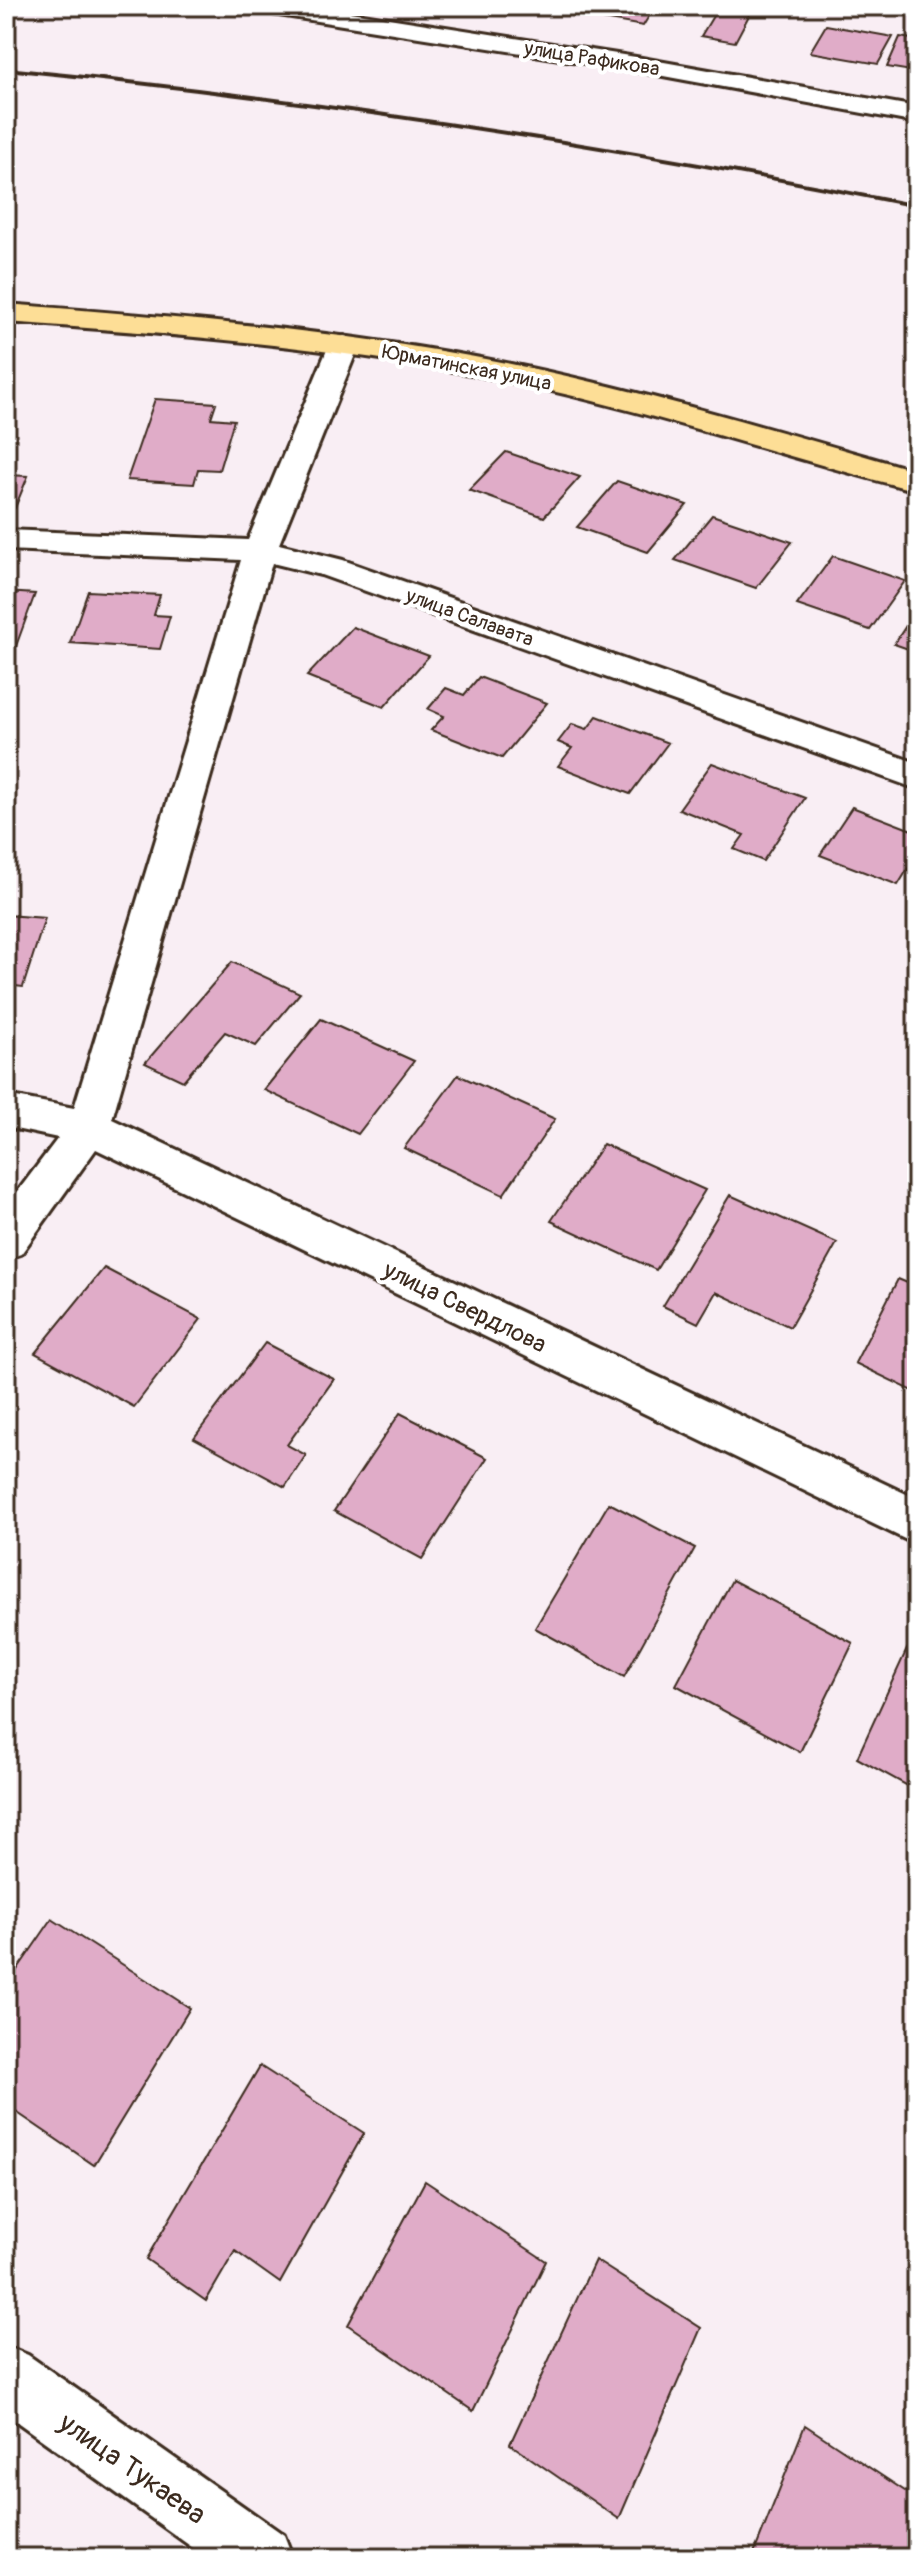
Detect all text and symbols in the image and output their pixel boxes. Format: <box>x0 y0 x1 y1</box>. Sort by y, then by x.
street label: улица Рафикова <box>522 35 661 82</box>
street label: Юрматинская улица <box>380 339 553 396</box>
street label: улица Салавата <box>402 582 537 652</box>
street label: улица Свердлова <box>378 1255 551 1359</box>
street label: улица Тукаева <box>51 2405 212 2533</box>

